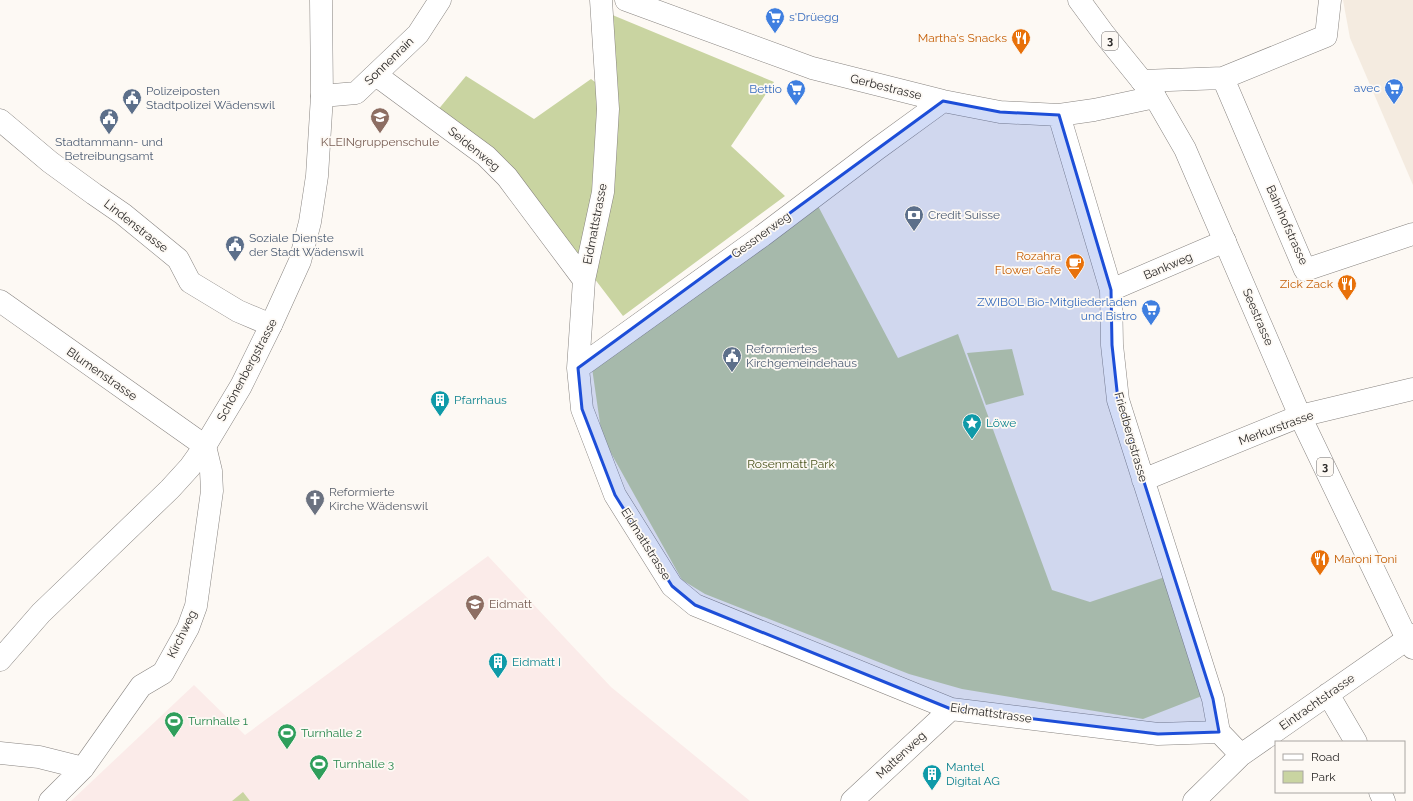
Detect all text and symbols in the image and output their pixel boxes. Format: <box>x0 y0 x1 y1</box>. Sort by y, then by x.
supermarket icon: s'Drüegg <box>764 6 786 34</box>
place label: s'Drüegg <box>789 10 839 24</box>
restaurant icon: Martha's Snacks <box>1010 27 1032 55</box>
place label: Martha's Snacks <box>918 31 1007 45</box>
road number: 3 <box>1102 32 1118 50</box>
street label: Sonnenrain <box>362 34 416 88</box>
street label: Gerbestrasse <box>849 71 923 103</box>
supermarket icon: avec <box>1383 77 1405 105</box>
supermarket icon: Bettio <box>785 78 807 106</box>
place label: avec <box>1354 81 1380 95</box>
place label: Bettio <box>749 82 782 96</box>
place label: Polizeiposten Stadtpolizei Wädenswil <box>146 84 276 112</box>
public building icon: Polizeiposten Stadtpolizei Wädenswil <box>121 87 143 115</box>
school or university icon: KLEINgruppenschule <box>369 106 391 134</box>
public building icon: Stadtammann- und Betreibungsamt <box>98 107 120 135</box>
street label: Seidenweg <box>445 124 503 174</box>
place label: Stadtammann- und Betreibungsamt <box>55 135 163 163</box>
place label: KLEINgruppenschule <box>321 135 439 149</box>
street label: Eidmattstrasse <box>580 182 610 266</box>
street label: Bahnhofstrasse <box>1263 183 1311 267</box>
street label: Lindenstrasse <box>101 197 171 255</box>
bank icon: Credit Suisse <box>903 204 925 232</box>
place label: Credit Suisse <box>928 208 1000 222</box>
street label: Gessnerweg <box>729 209 793 261</box>
place label: Soziale Dienste der Stadt Wädenswil <box>249 231 364 259</box>
public building icon: Soziale Dienste der Stadt Wädenswil <box>224 234 246 262</box>
place label: Rozahra Flower Cafe <box>995 249 1061 277</box>
street label: Bankweg <box>1141 249 1195 283</box>
cafe icon: Rozahra Flower Cafe <box>1064 252 1086 280</box>
restaurant icon: Zick Zack <box>1336 273 1358 301</box>
place label: Zick Zack <box>1280 277 1334 291</box>
street label: Seestrasse <box>1240 286 1276 348</box>
place label: ZWIBOL Bio-Mitgliederladen und Bistro <box>977 295 1137 323</box>
supermarket icon: ZWIBOL Bio-Mitgliederladen und Bistro <box>1140 298 1162 326</box>
street label: Schönenbergstrasse <box>214 316 280 424</box>
place label: Reformiertes Kirchgemeindehaus <box>746 342 857 370</box>
street label: Blumenstrasse <box>64 345 140 403</box>
public building icon: Reformiertes Kirchgemeindehaus <box>721 345 743 373</box>
building icon: Pfarrhaus <box>429 389 451 417</box>
street label: Friedbergstrasse <box>1111 390 1151 484</box>
place label: Pfarrhaus <box>454 393 507 407</box>
street label: Merkurstrasse <box>1237 408 1315 448</box>
place icon: Löwe <box>961 412 983 440</box>
place label: Löwe <box>986 416 1016 430</box>
park label: Rosenmatt Park <box>747 457 836 471</box>
road number: 3 <box>1317 458 1333 476</box>
place label: Reformierte Kirche Wädenswil <box>329 485 429 513</box>
church icon: Reformierte Kirche Wädenswil <box>304 488 326 516</box>
street label: Eidmattstrasse <box>618 505 674 583</box>
restaurant icon: Maroni Toni <box>1309 548 1331 576</box>
place label: Maroni Toni <box>1334 552 1397 566</box>
school or university icon: Eidmatt <box>464 593 486 621</box>
place label: Eidmatt <box>489 597 532 611</box>
street label: Kirchweg <box>164 608 200 660</box>
building icon: Eidmatt I <box>487 651 509 679</box>
place label: Eidmatt I <box>512 655 561 669</box>
street label: Eintrachtstrasse <box>1277 671 1357 733</box>
street label: Eidmattstrasse <box>949 700 1033 726</box>
sports icon: Turnhalle 1 <box>163 710 185 738</box>
place label: Turnhalle 1 <box>188 714 248 728</box>
sports icon: Turnhalle 2 <box>276 722 298 750</box>
place label: Turnhalle 2 <box>301 726 362 740</box>
street label: Mattenweg <box>873 728 929 782</box>
legend <box>1275 741 1405 793</box>
text: Road <box>1311 750 1340 764</box>
sports icon: Turnhalle 3 <box>308 753 330 781</box>
place label: Turnhalle 3 <box>333 757 394 771</box>
place label: Mantel Digital AG <box>946 760 1000 788</box>
building icon: Mantel Digital AG <box>921 763 943 791</box>
text: Park <box>1311 770 1336 784</box>

